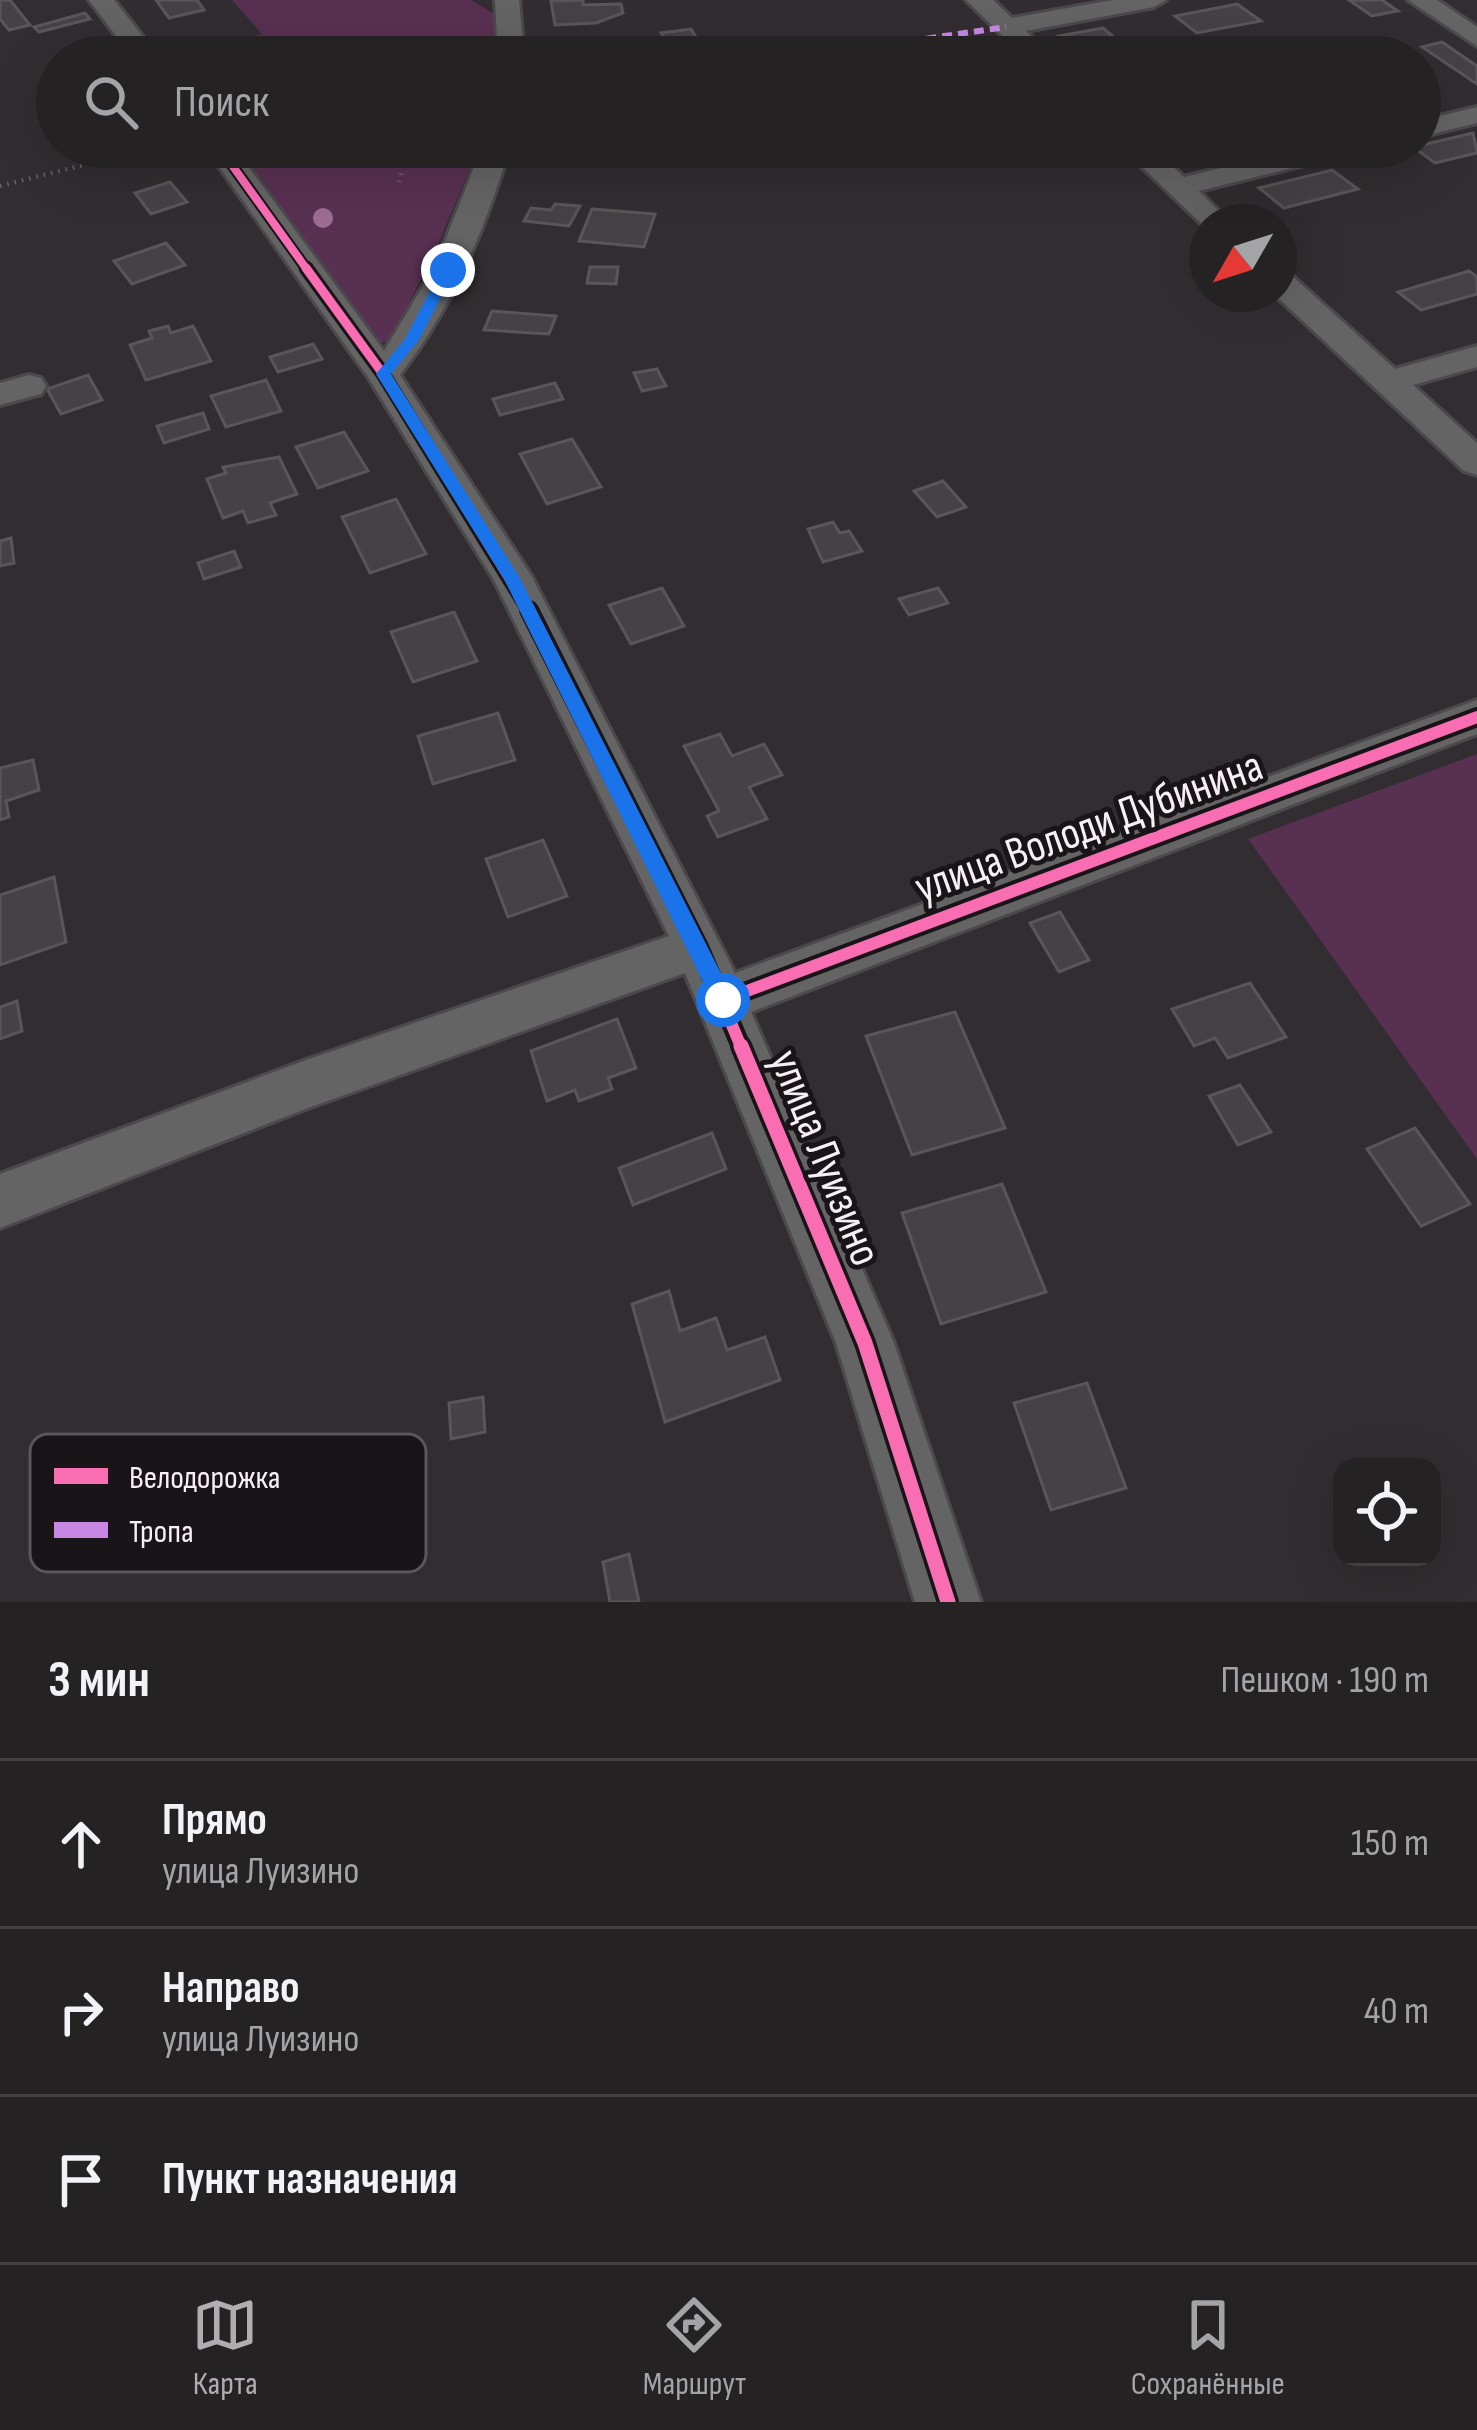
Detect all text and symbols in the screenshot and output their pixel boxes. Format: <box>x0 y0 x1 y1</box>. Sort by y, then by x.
search box <box>36 36 1441 168</box>
icon: search <box>78 69 144 135</box>
text: Поиск <box>174 75 269 130</box>
north arrow <box>1189 204 1297 312</box>
route end <box>421 243 475 297</box>
street label: улица Володи Дубинина <box>907 739 1270 916</box>
route start <box>696 973 750 1027</box>
street label: улица Луизино <box>757 1042 893 1274</box>
legend <box>30 1434 426 1572</box>
text: Велодорожка <box>129 1458 281 1498</box>
map controls <box>1333 1458 1441 1566</box>
button: locate <box>1333 1458 1441 1566</box>
text: Тропа <box>129 1512 194 1552</box>
text: 3 мин <box>48 1650 150 1711</box>
text: Пешком · 190 m <box>1221 1657 1429 1704</box>
text: Прямо <box>162 1793 267 1848</box>
icon: ahead <box>48 1811 114 1877</box>
text: 150 m <box>1351 1820 1429 1867</box>
text: улица Луизино <box>162 1848 359 1895</box>
text: Направо <box>162 1961 300 2016</box>
icon: right <box>48 1979 114 2045</box>
text: 40 m <box>1364 1988 1429 2035</box>
text: улица Луизино <box>162 2016 359 2063</box>
icon: arrive <box>48 2147 114 2213</box>
text: Пункт назначения <box>162 2152 457 2207</box>
tab: Карта <box>192 2292 258 2404</box>
tab: Маршрут <box>643 2292 746 2404</box>
tab: Сохранённые <box>1131 2292 1285 2404</box>

